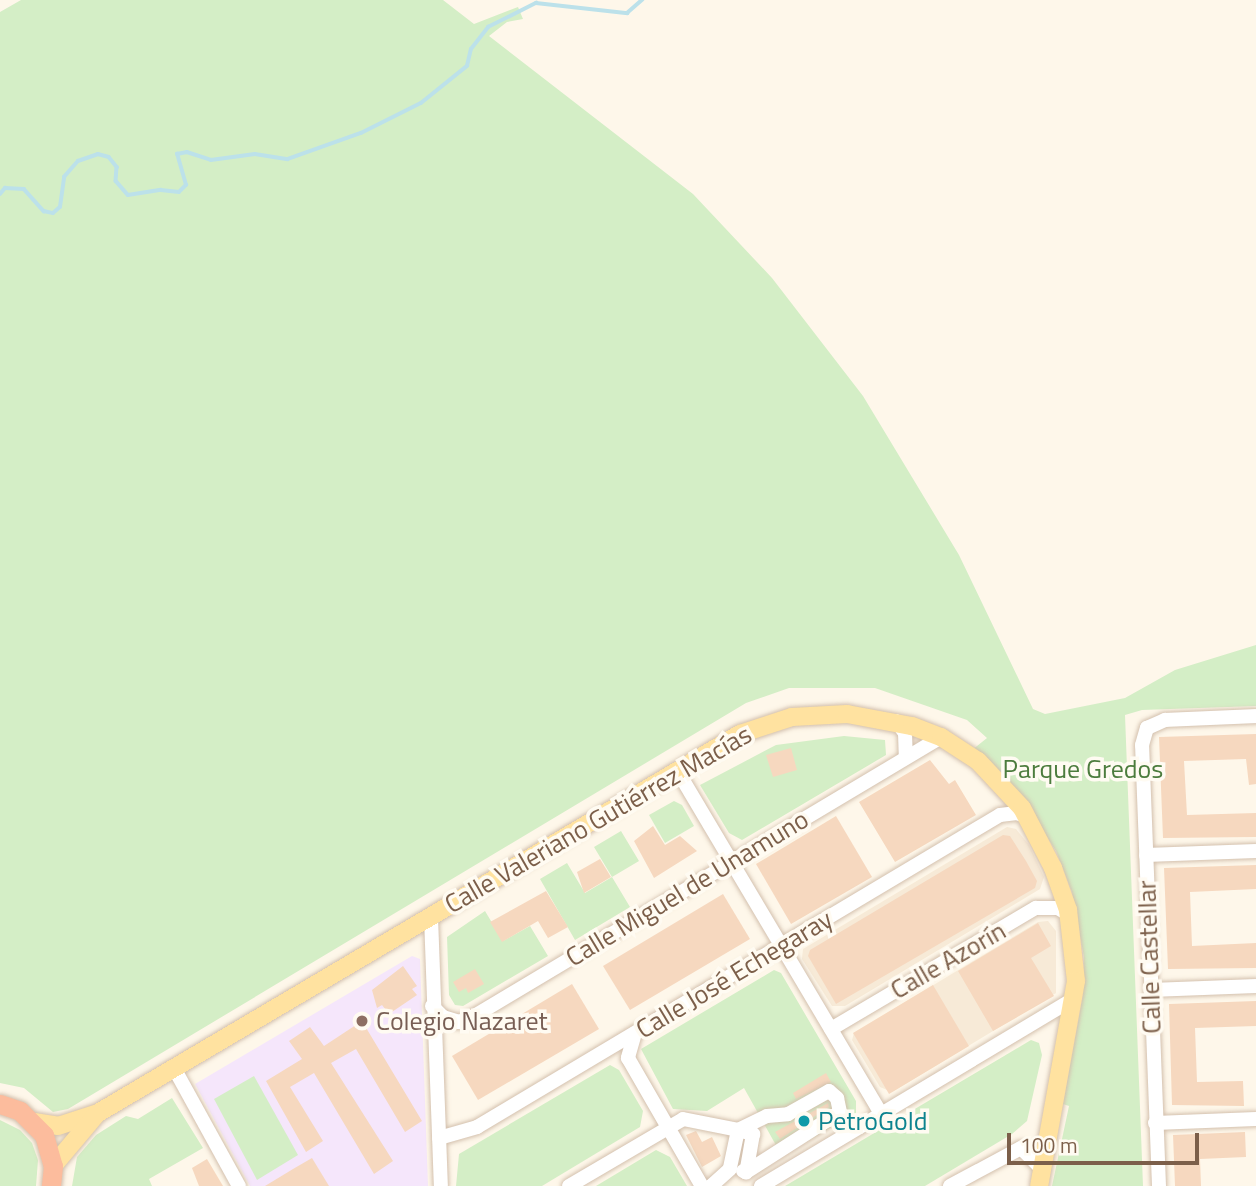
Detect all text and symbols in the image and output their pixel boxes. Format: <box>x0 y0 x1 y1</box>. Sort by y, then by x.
street label: Calle Valeriano Gutiérrez Macías <box>439 718 757 920</box>
park label: Parque Gredos <box>1003 753 1163 785</box>
street label: Calle Miguel de Unamuno <box>560 803 814 973</box>
street label: Calle Castellar <box>1131 880 1167 1034</box>
street label: Calle José Echegaray <box>630 903 838 1045</box>
street label: Calle Azorín <box>885 915 1011 1005</box>
place label: Colegio Nazaret <box>376 1005 548 1037</box>
marker: Colegio Nazaret <box>354 1013 370 1029</box>
place label: PetroGold <box>818 1105 927 1137</box>
marker: PetroGold <box>796 1113 812 1129</box>
scale bar <box>1011 1120 1204 1164</box>
text: 100 m <box>1020 1129 1077 1161</box>

